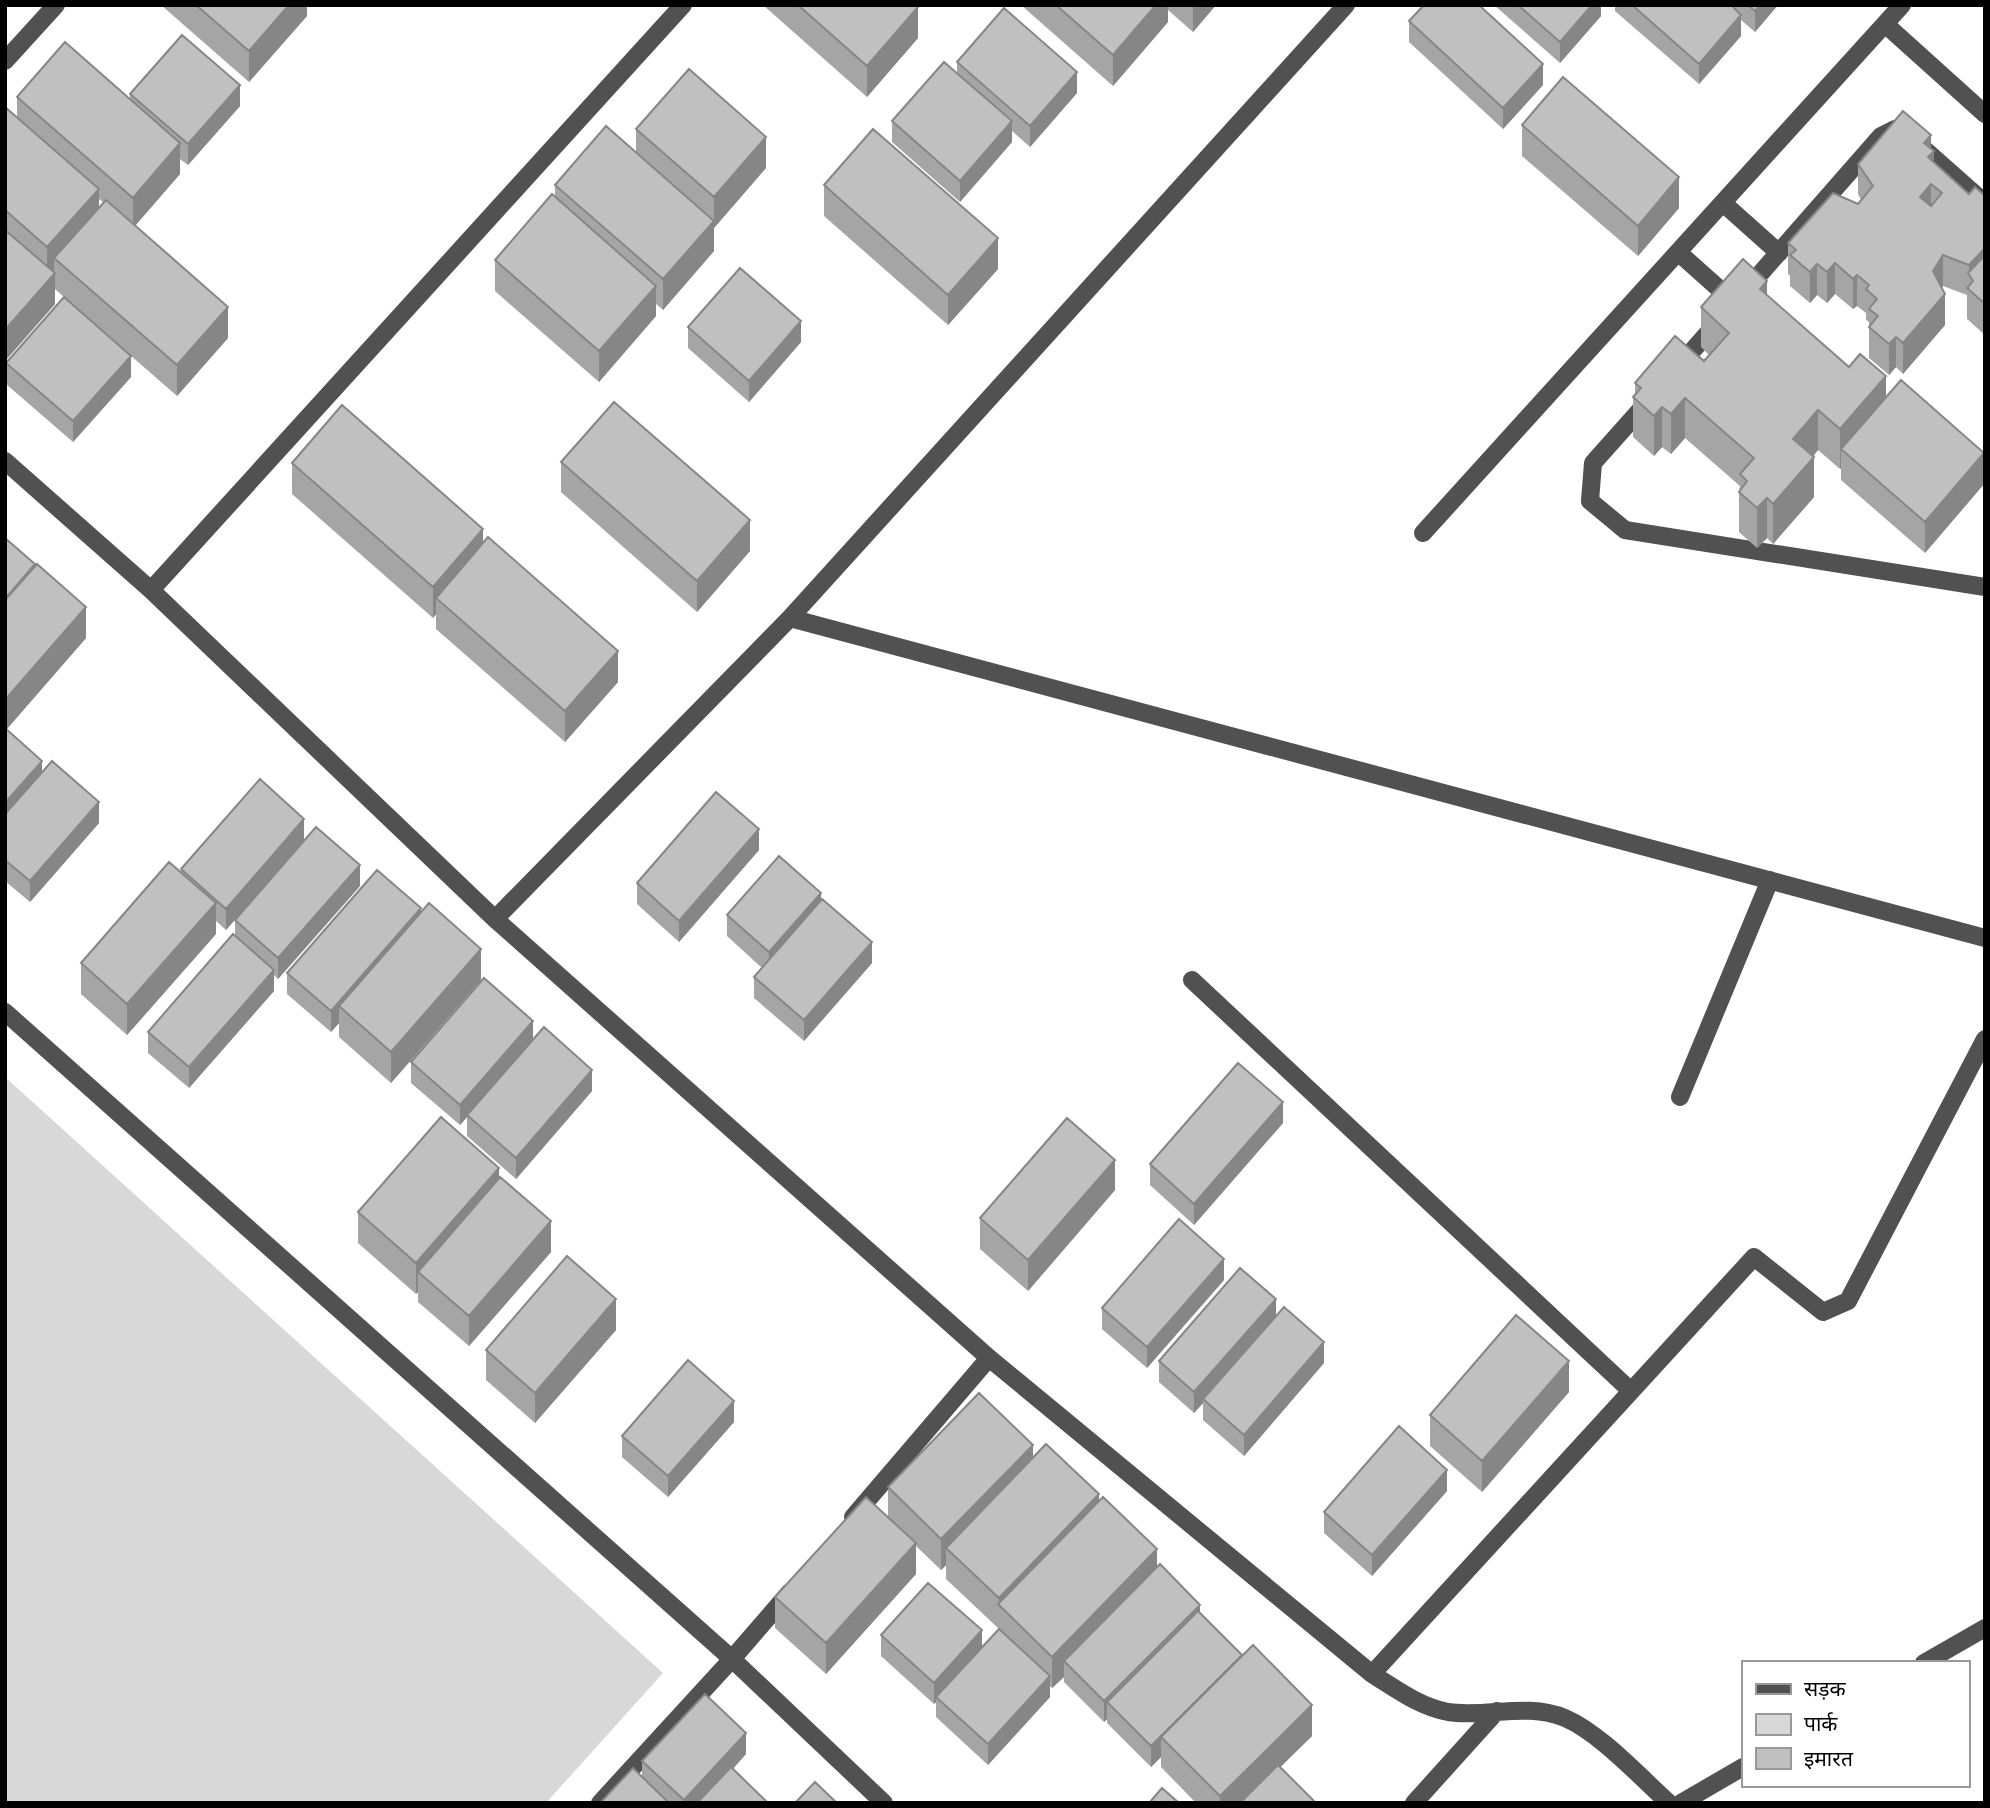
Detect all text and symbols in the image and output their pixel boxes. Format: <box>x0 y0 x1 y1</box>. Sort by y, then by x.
legend <box>1742 1661 1969 1787</box>
text: सड़क <box>1804 1676 1846 1702</box>
text: पार्क <box>1804 1711 1838 1737</box>
text: इमारत <box>1804 1746 1854 1772</box>

